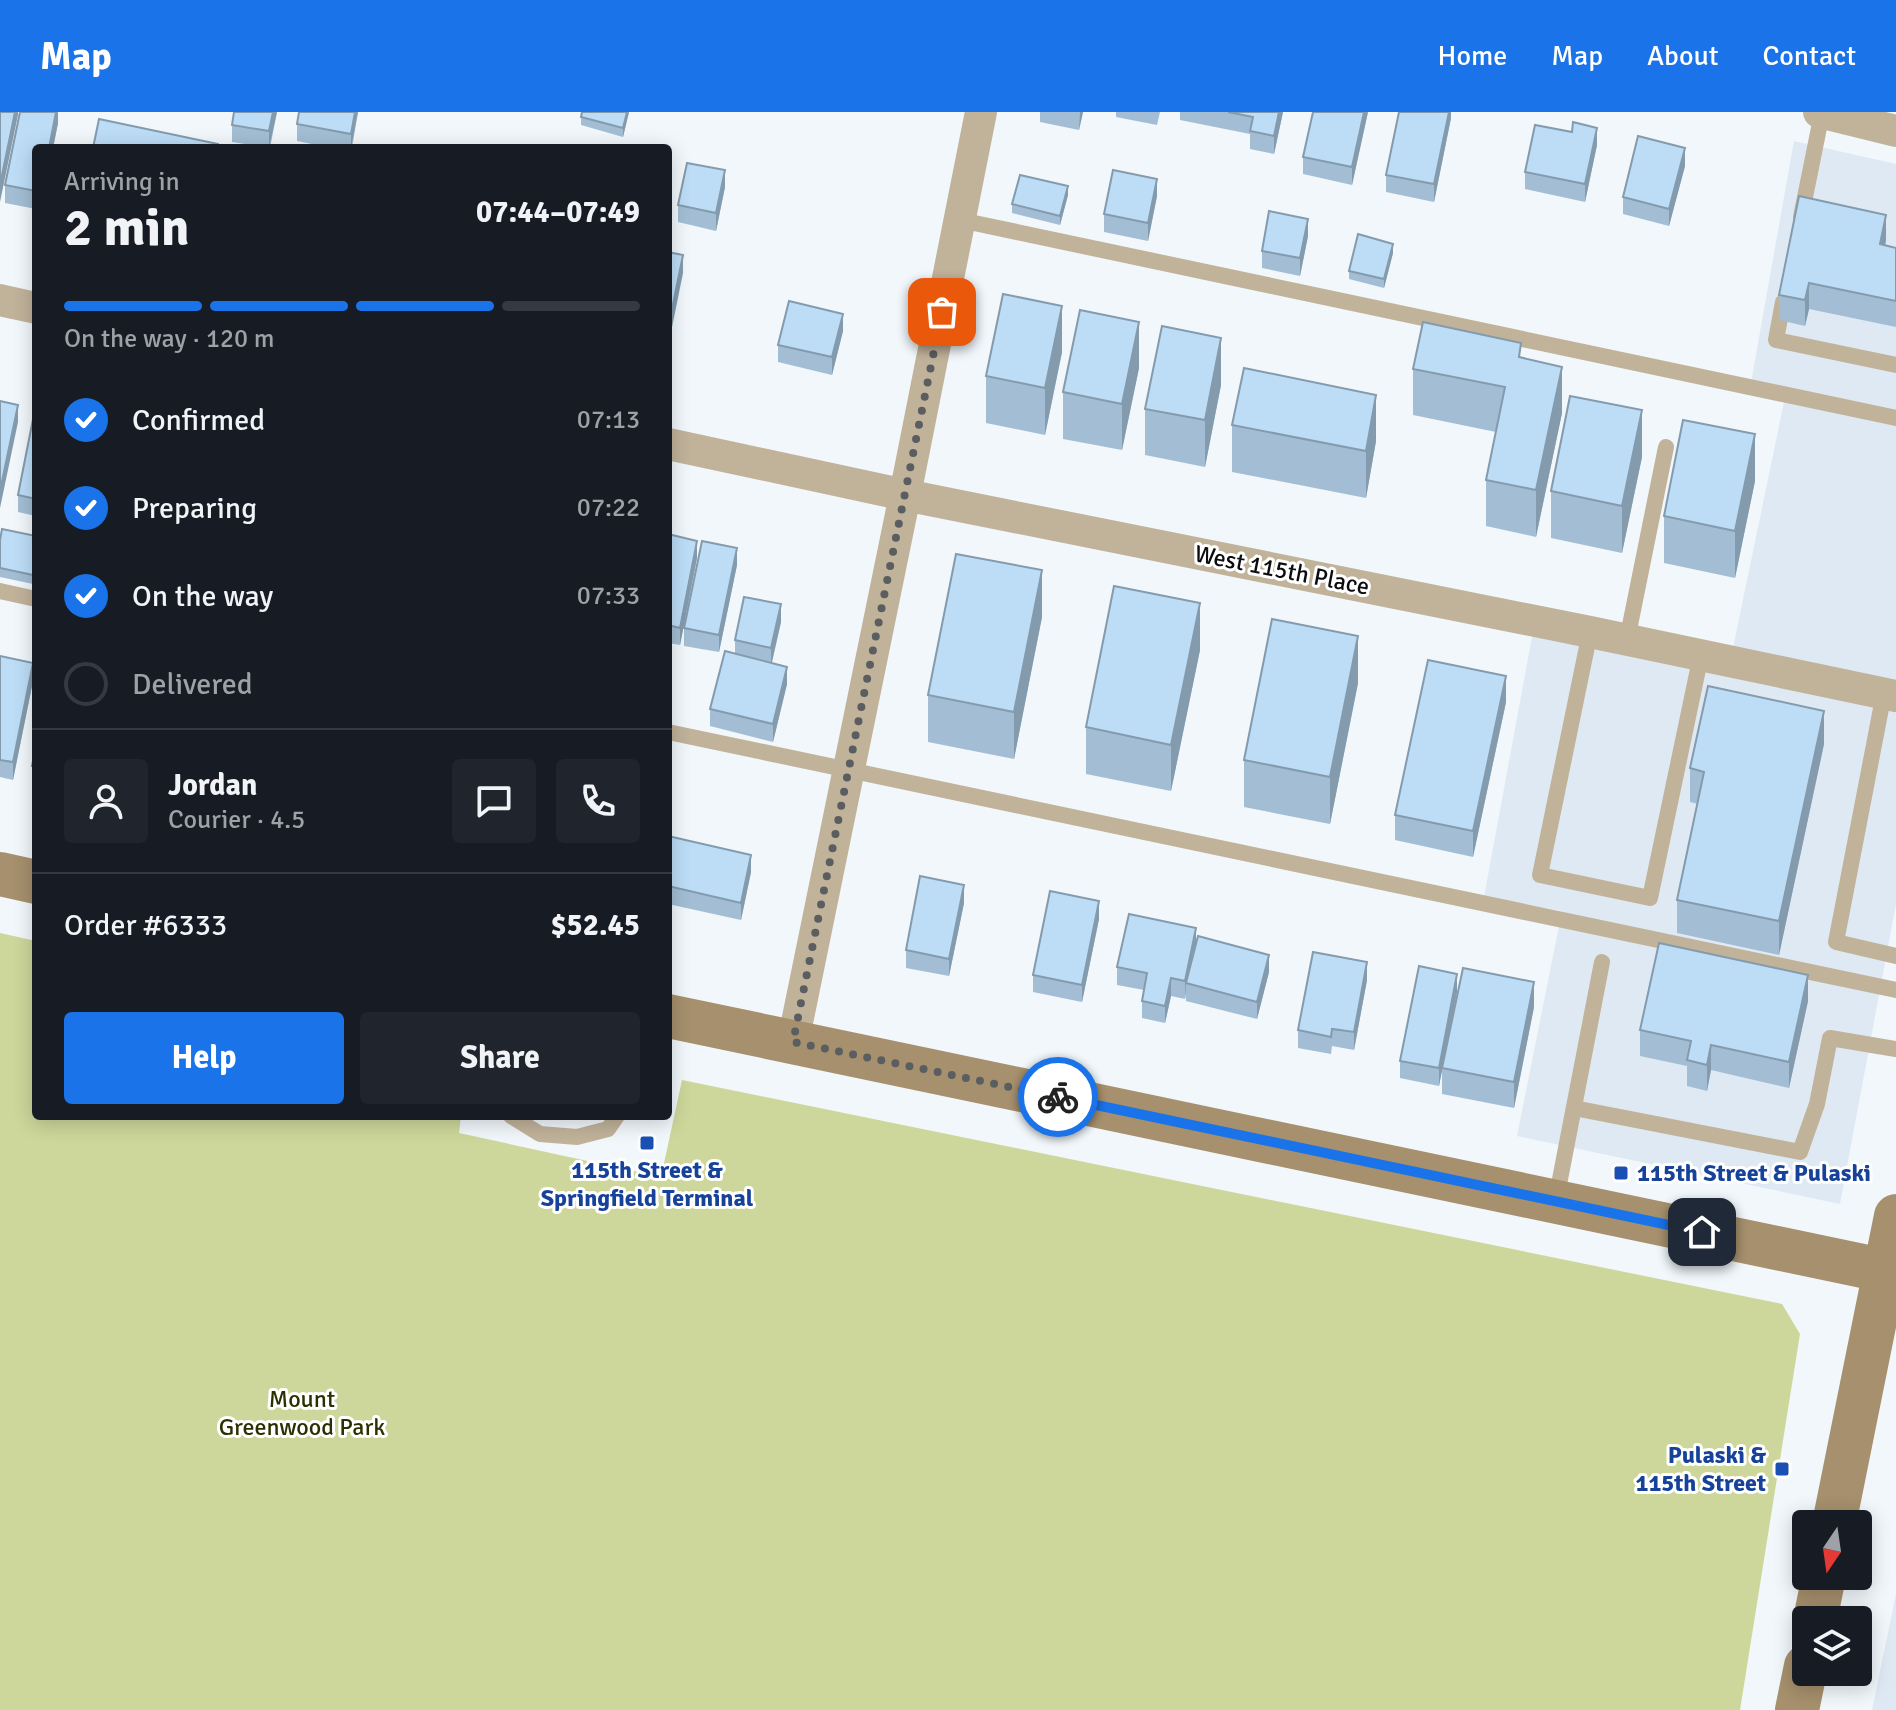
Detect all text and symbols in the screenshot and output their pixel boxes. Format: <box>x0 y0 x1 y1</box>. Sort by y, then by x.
text: Map <box>40 33 112 80</box>
text: Home <box>1438 39 1507 73</box>
text: Map <box>1551 39 1603 73</box>
text: About <box>1647 39 1719 73</box>
text: Contact <box>1763 39 1856 73</box>
text: Arriving in <box>64 166 180 198</box>
text: 07:44–07:49 <box>476 194 640 231</box>
text: 2 min <box>64 196 190 260</box>
pin <box>908 278 976 346</box>
icon: bag <box>920 290 964 334</box>
text: On the way · 120 m <box>64 323 274 355</box>
icon: check <box>64 398 108 442</box>
text: Confirmed <box>132 402 265 439</box>
text: 07:13 <box>577 404 640 436</box>
icon: check <box>64 486 108 530</box>
text: Preparing <box>132 490 257 527</box>
text: 07:22 <box>577 492 640 524</box>
street label: West 115th Place <box>1192 538 1372 602</box>
icon: check <box>64 574 108 618</box>
text: On the way <box>132 578 273 615</box>
text: 07:33 <box>577 580 640 612</box>
text: Delivered <box>132 666 253 703</box>
button: person <box>64 759 148 843</box>
button: chat <box>452 759 536 843</box>
button: phone <box>556 759 640 843</box>
text: Jordan <box>168 767 257 804</box>
text: Courier · 4.5 <box>168 804 305 836</box>
text: Order #6333 <box>64 907 227 944</box>
text: $52.45 <box>550 907 640 944</box>
button: Help <box>64 1012 344 1104</box>
button: Share <box>360 1012 640 1104</box>
courier <box>1018 1057 1098 1137</box>
icon: bike <box>1036 1075 1080 1119</box>
marker: 115th Street & Springfield Terminal <box>638 1134 656 1152</box>
place label: 115th Street & Springfield Terminal <box>541 1155 754 1213</box>
place label: 115th Street & Pulaski <box>1637 1158 1871 1188</box>
marker: 115th Street & Pulaski <box>1612 1164 1630 1182</box>
pin <box>1668 1198 1736 1266</box>
icon: home <box>1680 1210 1724 1254</box>
park label: Mount Greenwood Park <box>219 1384 385 1442</box>
place label: Pulaski & 115th Street <box>1635 1440 1766 1498</box>
marker: Pulaski & 115th Street <box>1773 1460 1791 1478</box>
north arrow <box>1792 1510 1872 1590</box>
map controls <box>1792 1510 1872 1686</box>
button: layers <box>1792 1606 1872 1686</box>

